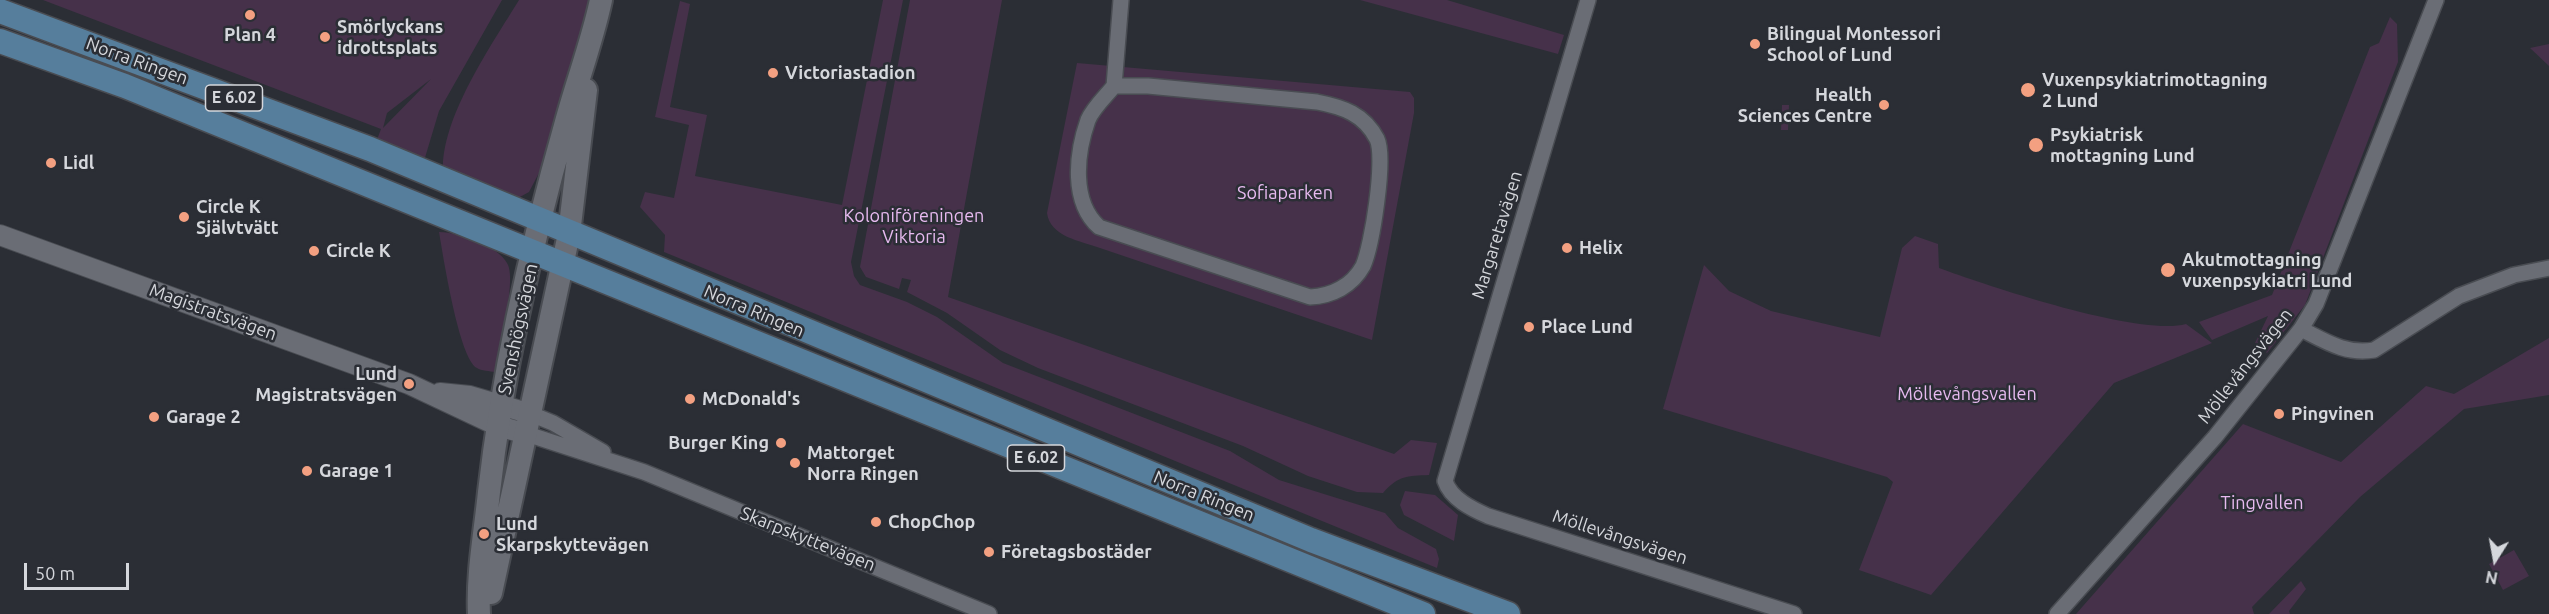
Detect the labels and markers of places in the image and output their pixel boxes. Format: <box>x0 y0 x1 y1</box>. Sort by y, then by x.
marker: Plan 4 <box>243 8 257 22</box>
place label: Smörlyckans idrottsplats <box>337 16 443 58</box>
place label: Bilingual Montessori School of Lund <box>1767 23 1941 66</box>
place label: Plan 4 <box>224 24 276 46</box>
marker: Smörlyckans idrottsplats <box>318 30 332 44</box>
marker: Bilingual Montessori School of Lund <box>1748 37 1762 51</box>
place label: Victoriastadion <box>785 62 915 84</box>
marker: Victoriastadion <box>766 66 780 80</box>
place label: Vuxenpsykiatrimottagning 2 Lund <box>2042 69 2268 112</box>
marker: Vuxenpsykiatrimottagning 2 Lund <box>2019 81 2037 99</box>
place label: Health Sciences Centre <box>1738 84 1872 127</box>
marker: Health Sciences Centre <box>1877 98 1891 112</box>
place label: Psykiatrisk mottagning Lund <box>2050 124 2195 166</box>
marker: Psykiatrisk mottagning Lund <box>2027 136 2045 154</box>
place label: Lidl <box>63 152 94 174</box>
marker: Lidl <box>44 156 58 170</box>
place label: Circle K Självtvätt <box>196 196 279 238</box>
marker: Circle K Självtvätt <box>177 210 191 224</box>
place label: Helix <box>1579 237 1623 259</box>
place label: Circle K <box>326 240 391 262</box>
marker: Helix <box>1560 241 1574 255</box>
marker: Circle K <box>307 244 321 258</box>
place label: Akutmottagning vuxenpsykiatri Lund <box>2182 249 2352 292</box>
marker: Akutmottagning vuxenpsykiatri Lund <box>2159 261 2177 279</box>
place label: Place Lund <box>1541 316 1633 338</box>
marker: Place Lund <box>1522 320 1536 334</box>
place label: Lund Magistratsvägen <box>255 363 397 406</box>
marker: Lund Magistratsvägen <box>402 377 416 391</box>
place label: McDonald's <box>702 388 800 410</box>
marker: McDonald's <box>683 392 697 406</box>
place label: Pingvinen <box>2291 403 2374 425</box>
place label: Garage 2 <box>166 406 241 428</box>
marker: Pingvinen <box>2272 407 2286 421</box>
marker: Garage 2 <box>147 410 161 424</box>
place label: Burger King <box>668 432 769 454</box>
marker: Burger King <box>774 436 788 450</box>
place label: Mattorget Norra Ringen <box>807 442 919 484</box>
marker: Mattorget Norra Ringen <box>788 456 802 470</box>
place label: Garage 1 <box>319 460 394 482</box>
marker: Garage 1 <box>300 464 314 478</box>
place label: ChopChop <box>888 511 975 533</box>
place label: Lund Skarpskyttevägen <box>496 513 649 556</box>
marker: ChopChop <box>869 515 883 529</box>
marker: Lund Skarpskyttevägen <box>477 527 491 541</box>
place label: Företagsbostäder <box>1001 541 1152 563</box>
marker: Företagsbostäder <box>982 545 996 559</box>

